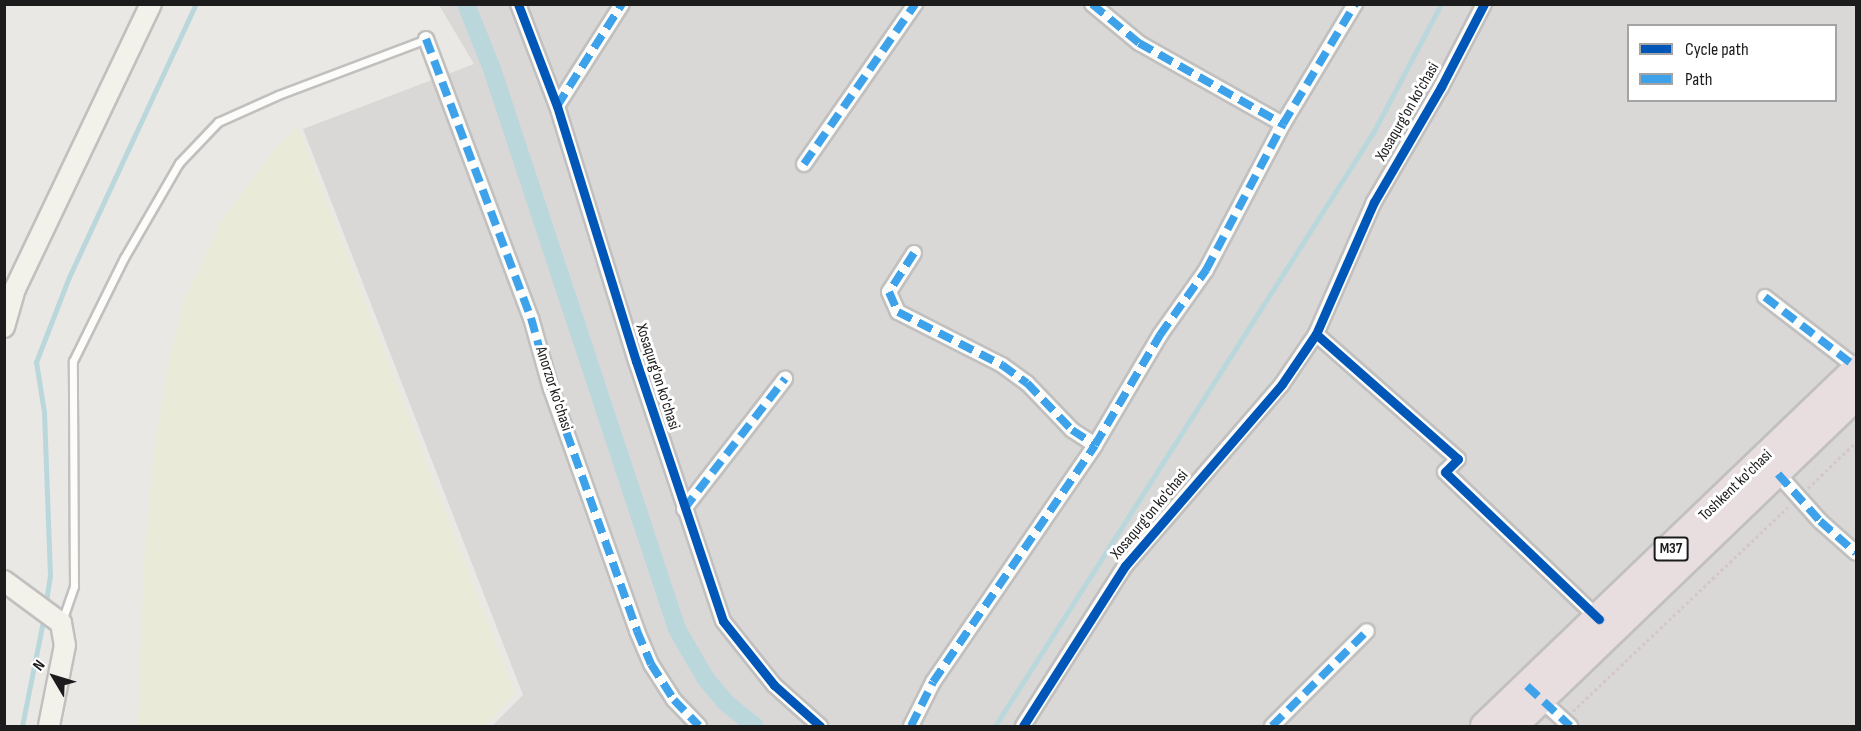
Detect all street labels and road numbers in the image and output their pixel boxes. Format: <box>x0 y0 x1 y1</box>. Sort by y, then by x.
street label: Xosaqurg'on ko'chasi <box>1372 59 1444 165</box>
street label: Xosaqurg'on ko'chasi <box>631 322 683 432</box>
street label: Anorzor ko'chasi <box>530 344 576 434</box>
street label: Toshkent ko'chasi <box>1695 446 1777 526</box>
street label: Xosaqurg'on ko'chasi <box>1107 467 1193 563</box>
road number: M37 <box>1653 537 1689 561</box>

